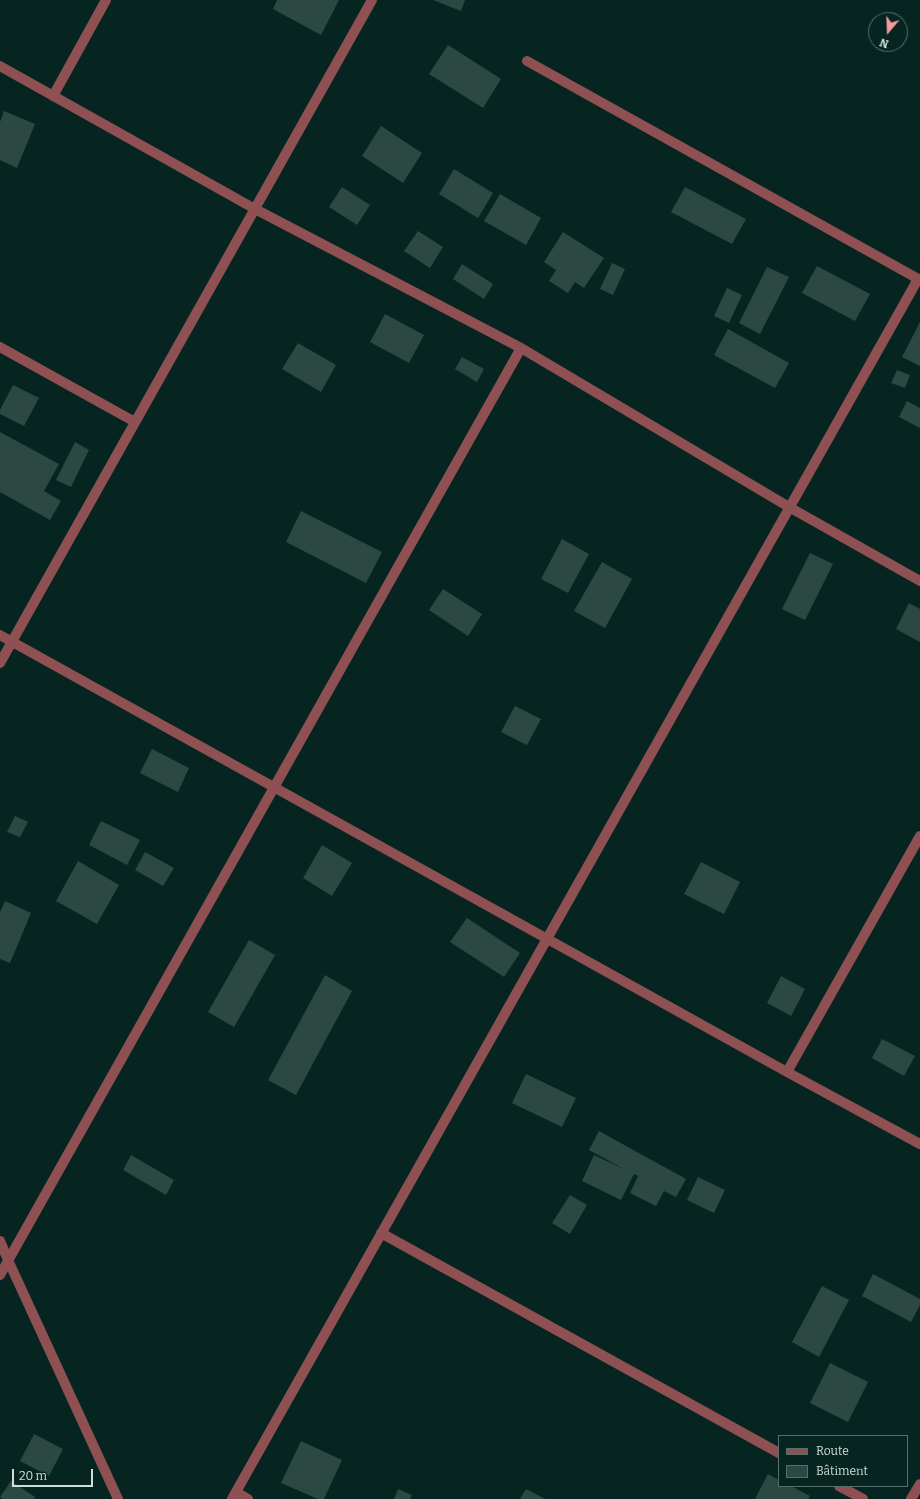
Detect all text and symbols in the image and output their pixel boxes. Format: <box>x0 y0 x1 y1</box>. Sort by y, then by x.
north arrow <box>868 12 908 52</box>
text: N <box>878 35 890 50</box>
legend <box>778 1435 908 1487</box>
text: Route <box>816 1444 849 1458</box>
scale bar <box>14 1461 95 1487</box>
text: Bâtiment <box>816 1464 868 1478</box>
text: 20 m <box>19 1469 47 1483</box>

